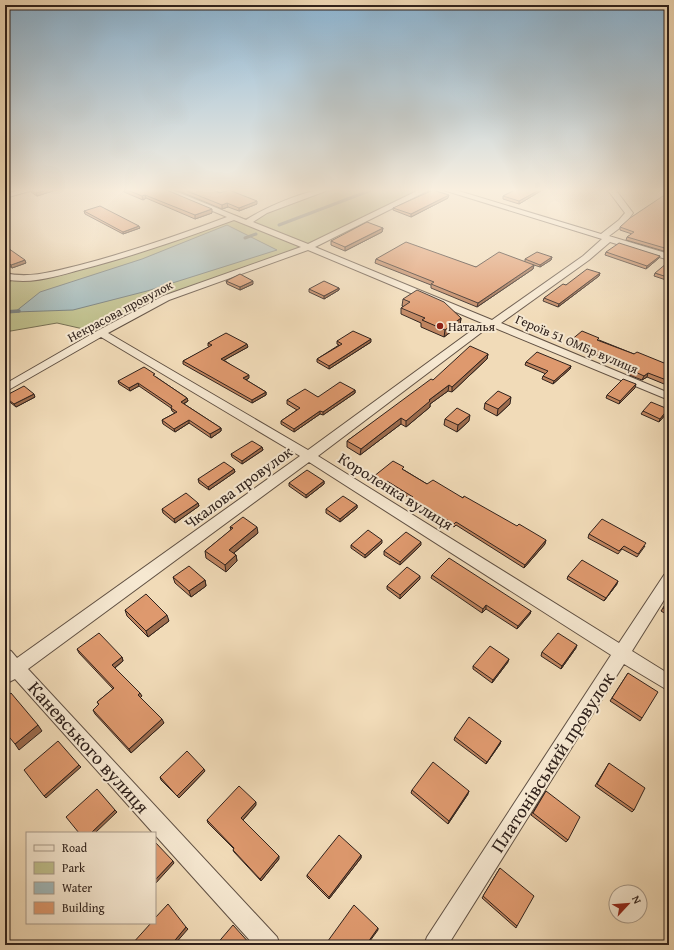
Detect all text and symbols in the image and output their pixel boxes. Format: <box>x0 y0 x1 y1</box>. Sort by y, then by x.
street label: Некрасова провулок <box>64 275 176 347</box>
street label: Героїв 51 ОМБр вулиця <box>513 310 642 379</box>
place label: Наталья <box>448 317 496 336</box>
marker: Наталья <box>435 321 445 331</box>
street label: Чкалова провулок <box>179 439 298 535</box>
street label: Короленка вулиця <box>334 446 458 536</box>
street label: Платонівський провулок <box>483 666 621 858</box>
street label: Каневського вулиця <box>22 674 157 820</box>
legend <box>26 832 156 924</box>
text: Road <box>62 839 88 856</box>
text: Park <box>62 859 86 876</box>
text: Water <box>62 879 92 896</box>
north arrow <box>608 884 648 924</box>
text: N <box>628 893 646 907</box>
text: Building <box>62 899 105 916</box>

